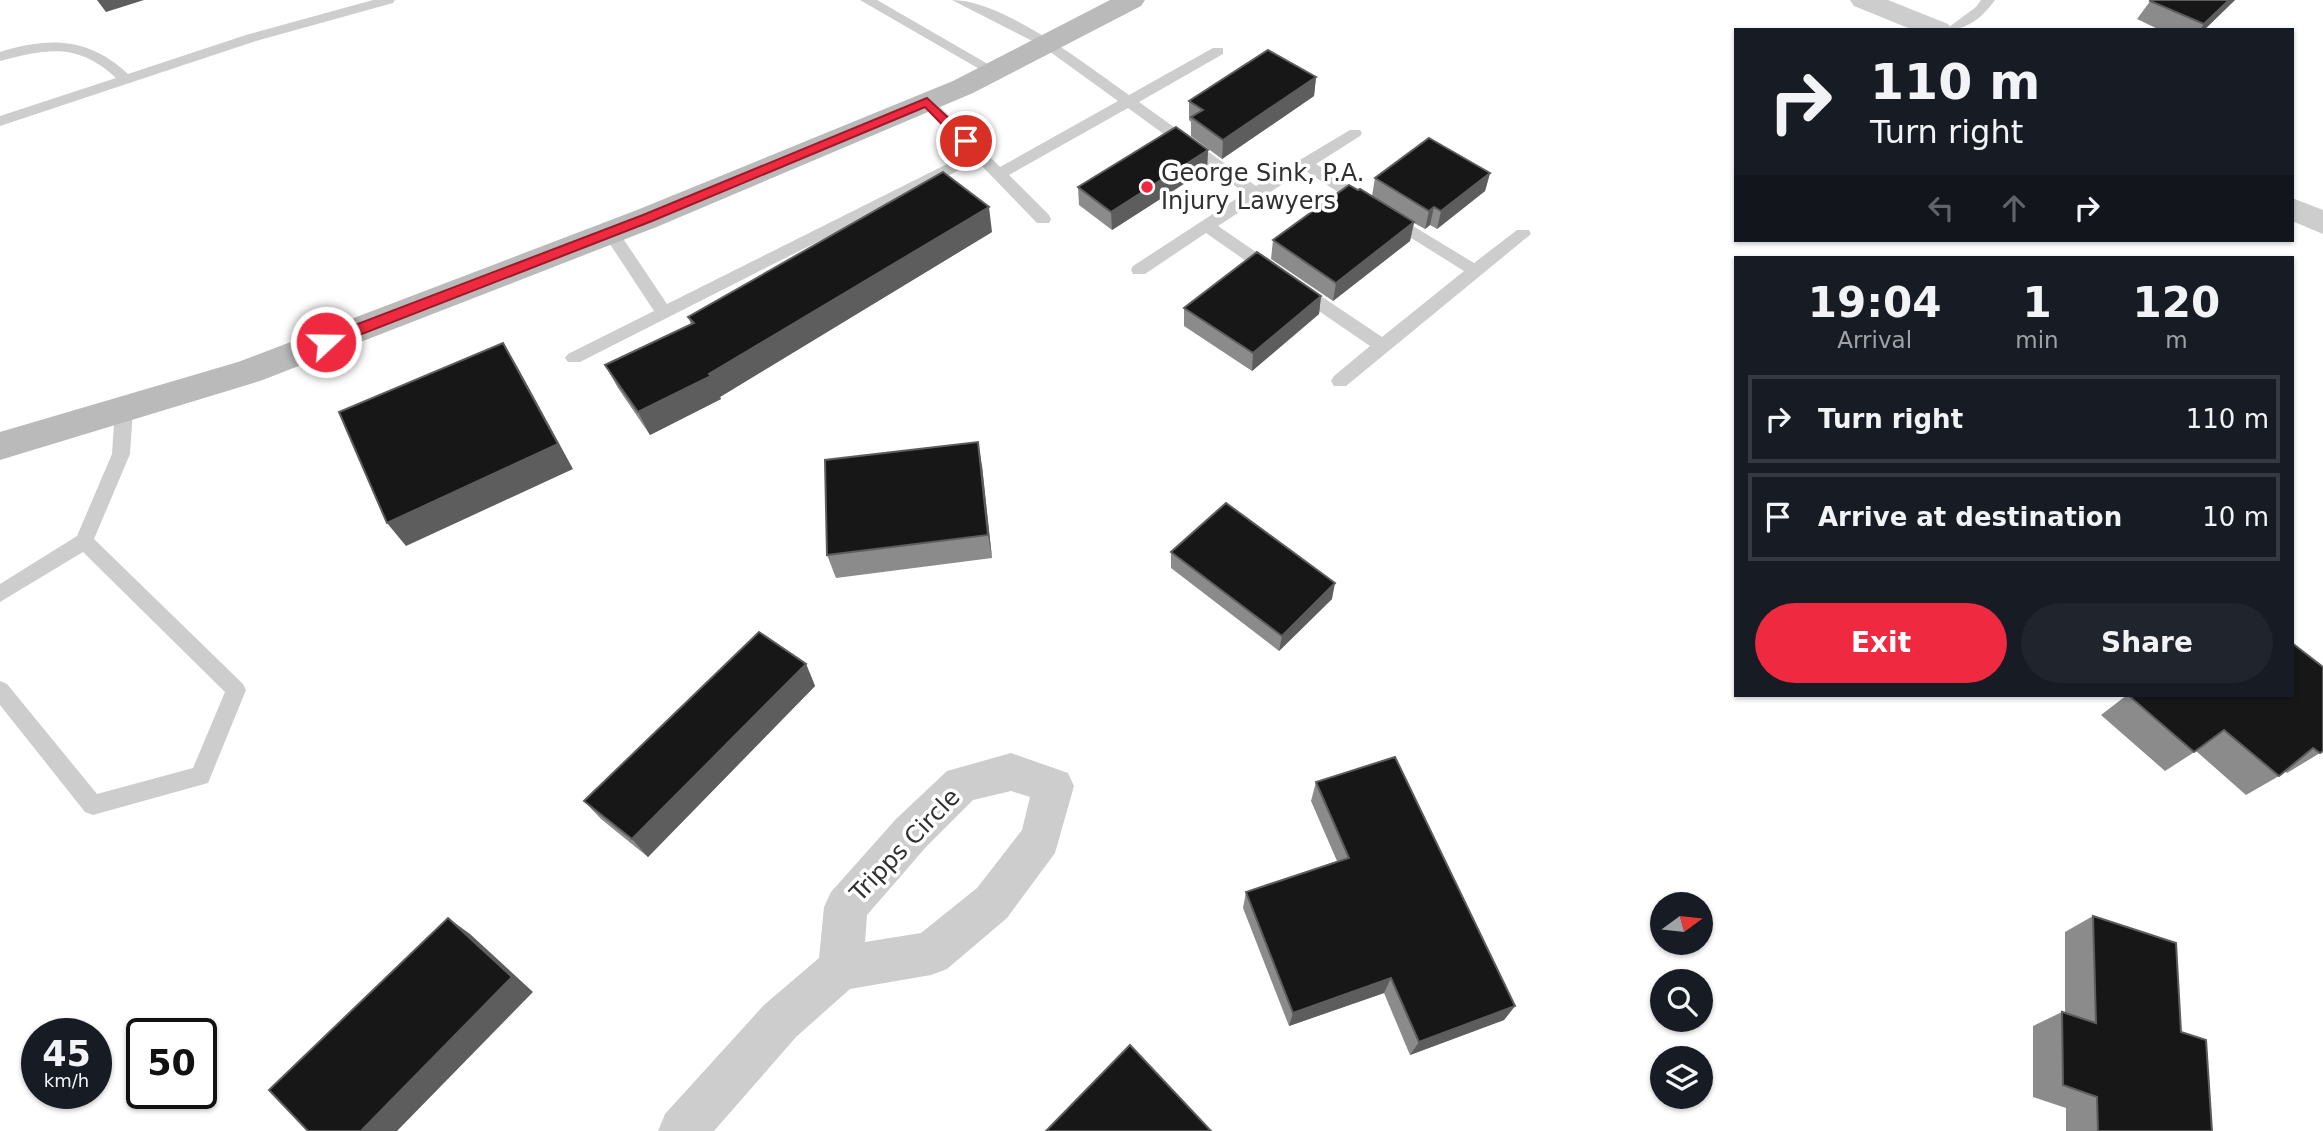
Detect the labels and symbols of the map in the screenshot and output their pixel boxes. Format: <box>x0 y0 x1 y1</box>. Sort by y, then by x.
pin <box>936 111 996 171</box>
place label: George Sink, P.A. Injury Lawyers <box>1161 159 1364 215</box>
marker: George Sink, P.A. Injury Lawyers <box>1139 179 1155 195</box>
position arrow <box>289 305 363 379</box>
street label: Tripps Circle <box>844 783 966 908</box>
north arrow <box>1650 892 1713 956</box>
speed limit sign: 50 <box>126 1018 217 1109</box>

